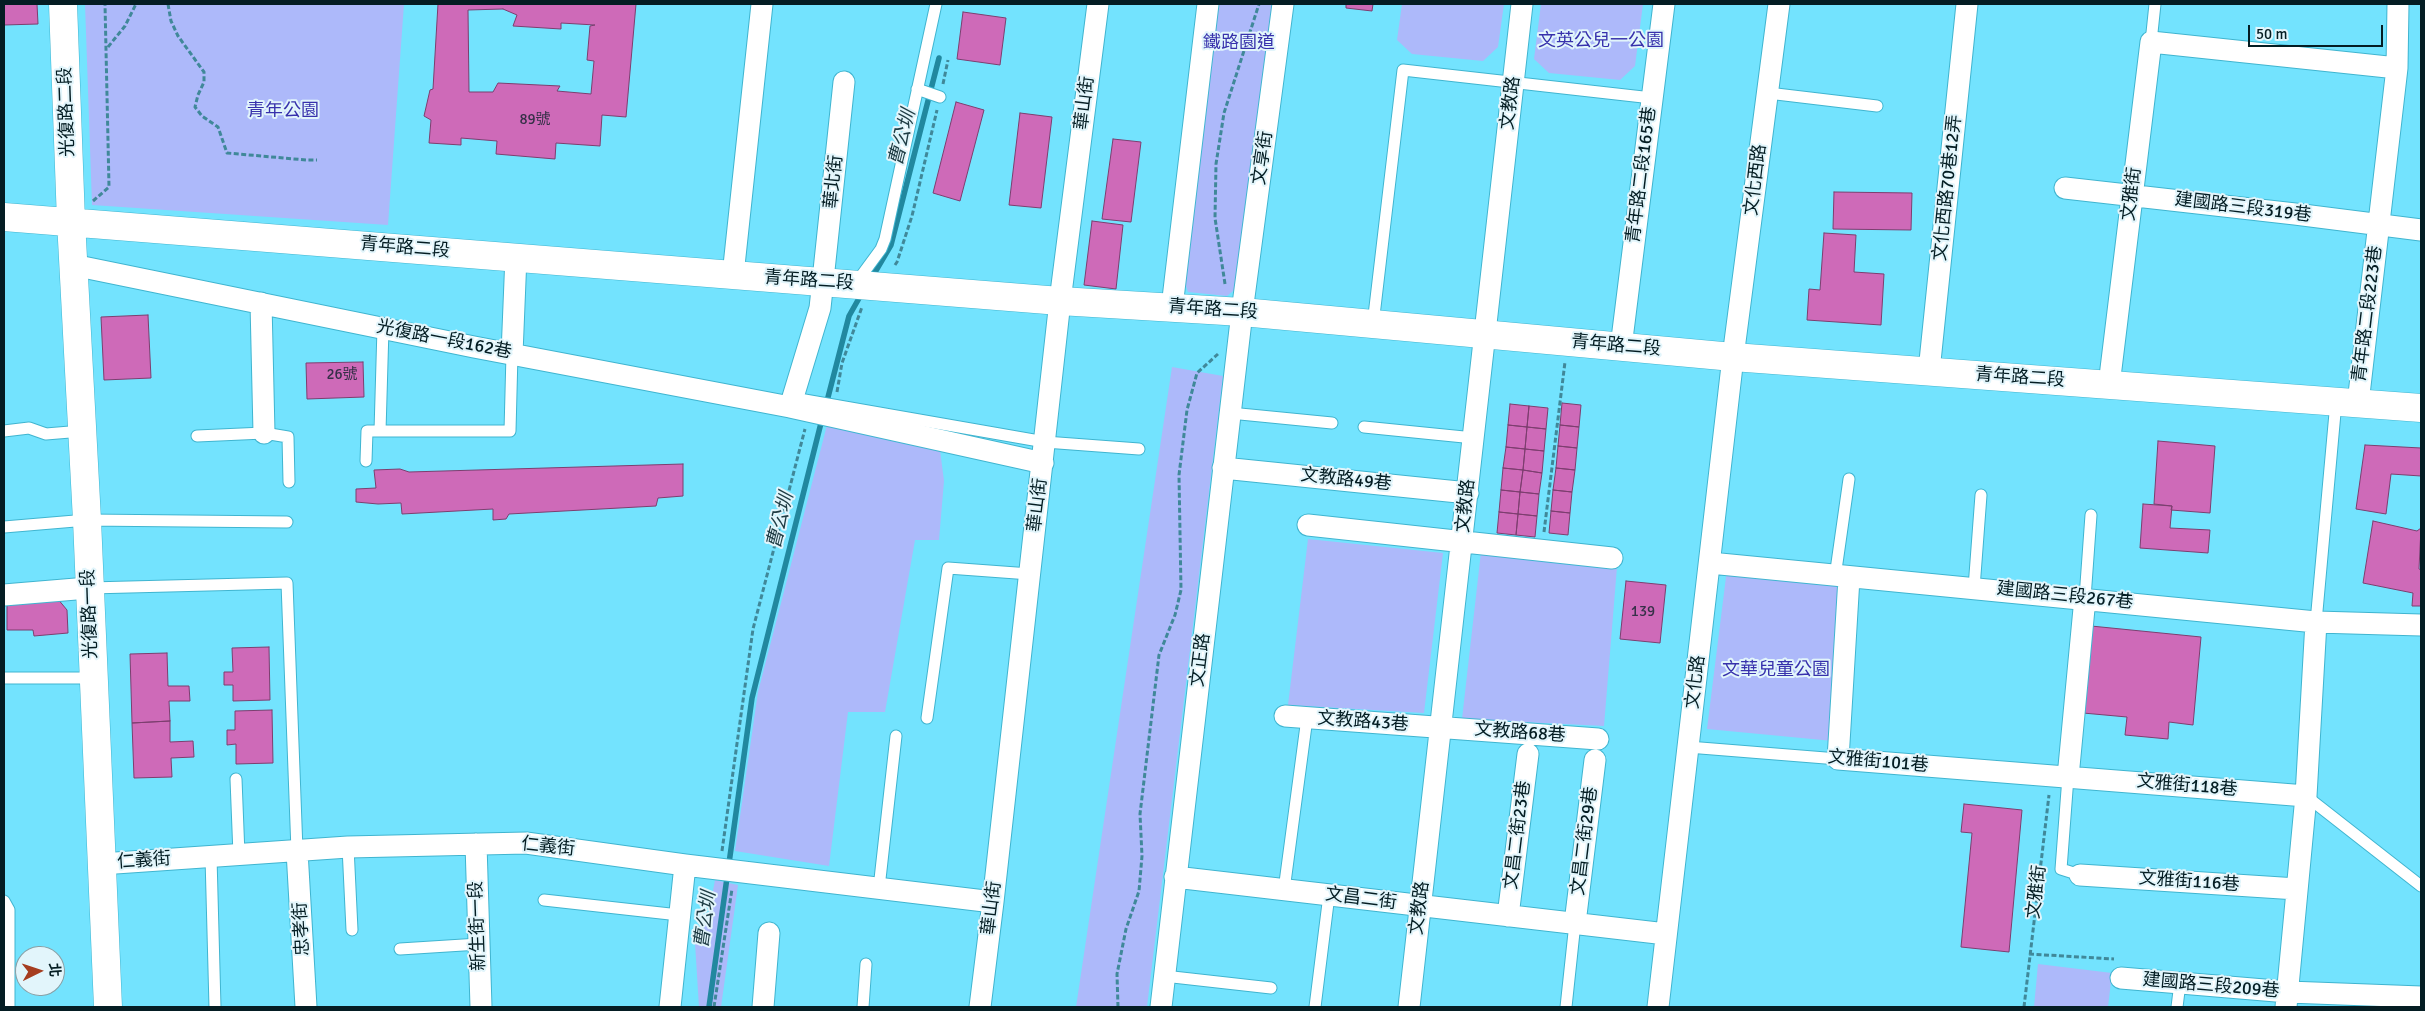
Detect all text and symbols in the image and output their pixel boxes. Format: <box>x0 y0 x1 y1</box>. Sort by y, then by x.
scale bar <box>2250 15 2385 47</box>
text: 50 m <box>2256 25 2287 43</box>
park label: 文英公兒一公園 <box>1538 30 1664 52</box>
park label: 鐵路園道 <box>1203 32 1275 54</box>
street label: 光復路二段 <box>55 67 79 157</box>
street label: 華山街 <box>1071 75 1099 131</box>
street label: 文教路 <box>1497 75 1525 131</box>
park label: 青年公園 <box>247 100 319 122</box>
street label: 青年路二段165巷 <box>1623 106 1661 244</box>
water label: 曹公圳 <box>885 108 921 168</box>
house number: 89號 <box>519 111 551 129</box>
street label: 文化西路70巷12弄 <box>1930 114 1966 262</box>
street label: 文享街 <box>1249 130 1277 186</box>
street label: 文化西路 <box>1741 143 1771 217</box>
street label: 華北街 <box>820 154 848 210</box>
street label: 文雅街 <box>2118 166 2146 222</box>
street label: 建國路三段319巷 <box>2174 189 2312 227</box>
street label: 青年路二段 <box>359 233 451 263</box>
street label: 青年路二段223巷 <box>2349 245 2387 383</box>
street label: 青年路二段 <box>763 267 855 295</box>
street label: 青年路二段 <box>1167 296 1259 324</box>
street label: 光復路一段162巷 <box>375 316 513 364</box>
street label: 青年路二段 <box>1570 331 1662 361</box>
street label: 青年路二段 <box>1974 364 2066 392</box>
house number: 26號 <box>326 366 358 384</box>
street label: 文教路49巷 <box>1299 464 1393 496</box>
street label: 華山街 <box>1024 477 1052 533</box>
street label: 文教路 <box>1452 478 1480 534</box>
water label: 曹公圳 <box>763 491 799 551</box>
street label: 光復路一段 <box>78 569 102 659</box>
street label: 建國路三段267巷 <box>1996 578 2134 614</box>
house number: 139 <box>1631 603 1655 621</box>
street label: 文正路 <box>1187 632 1215 688</box>
street label: 文化路 <box>1682 654 1710 710</box>
park label: 文華兒童公園 <box>1722 659 1830 681</box>
street label: 文教路43巷 <box>1317 708 1409 736</box>
street label: 文教路68巷 <box>1474 719 1566 747</box>
street label: 文雅街101巷 <box>1827 747 1929 777</box>
street label: 文雅街118巷 <box>2136 771 2238 801</box>
street label: 文昌二街23巷 <box>1501 779 1535 891</box>
street label: 文昌二街29巷 <box>1568 785 1602 897</box>
street label: 仁義街 <box>520 833 576 861</box>
street label: 仁義街 <box>116 848 172 874</box>
street label: 文雅街 <box>2023 864 2051 920</box>
street label: 文雅街116巷 <box>2138 868 2240 896</box>
street label: 華山街 <box>978 880 1006 936</box>
street label: 文教路 <box>1406 880 1434 936</box>
street label: 新生街一段 <box>466 881 490 971</box>
street label: 文昌二街 <box>1324 884 1398 914</box>
water label: 曹公圳 <box>691 890 721 950</box>
street label: 忠孝街 <box>290 901 314 957</box>
north arrow <box>15 946 65 996</box>
text: 北 <box>45 962 63 978</box>
street label: 建國路三段209巷 <box>2142 969 2280 1003</box>

